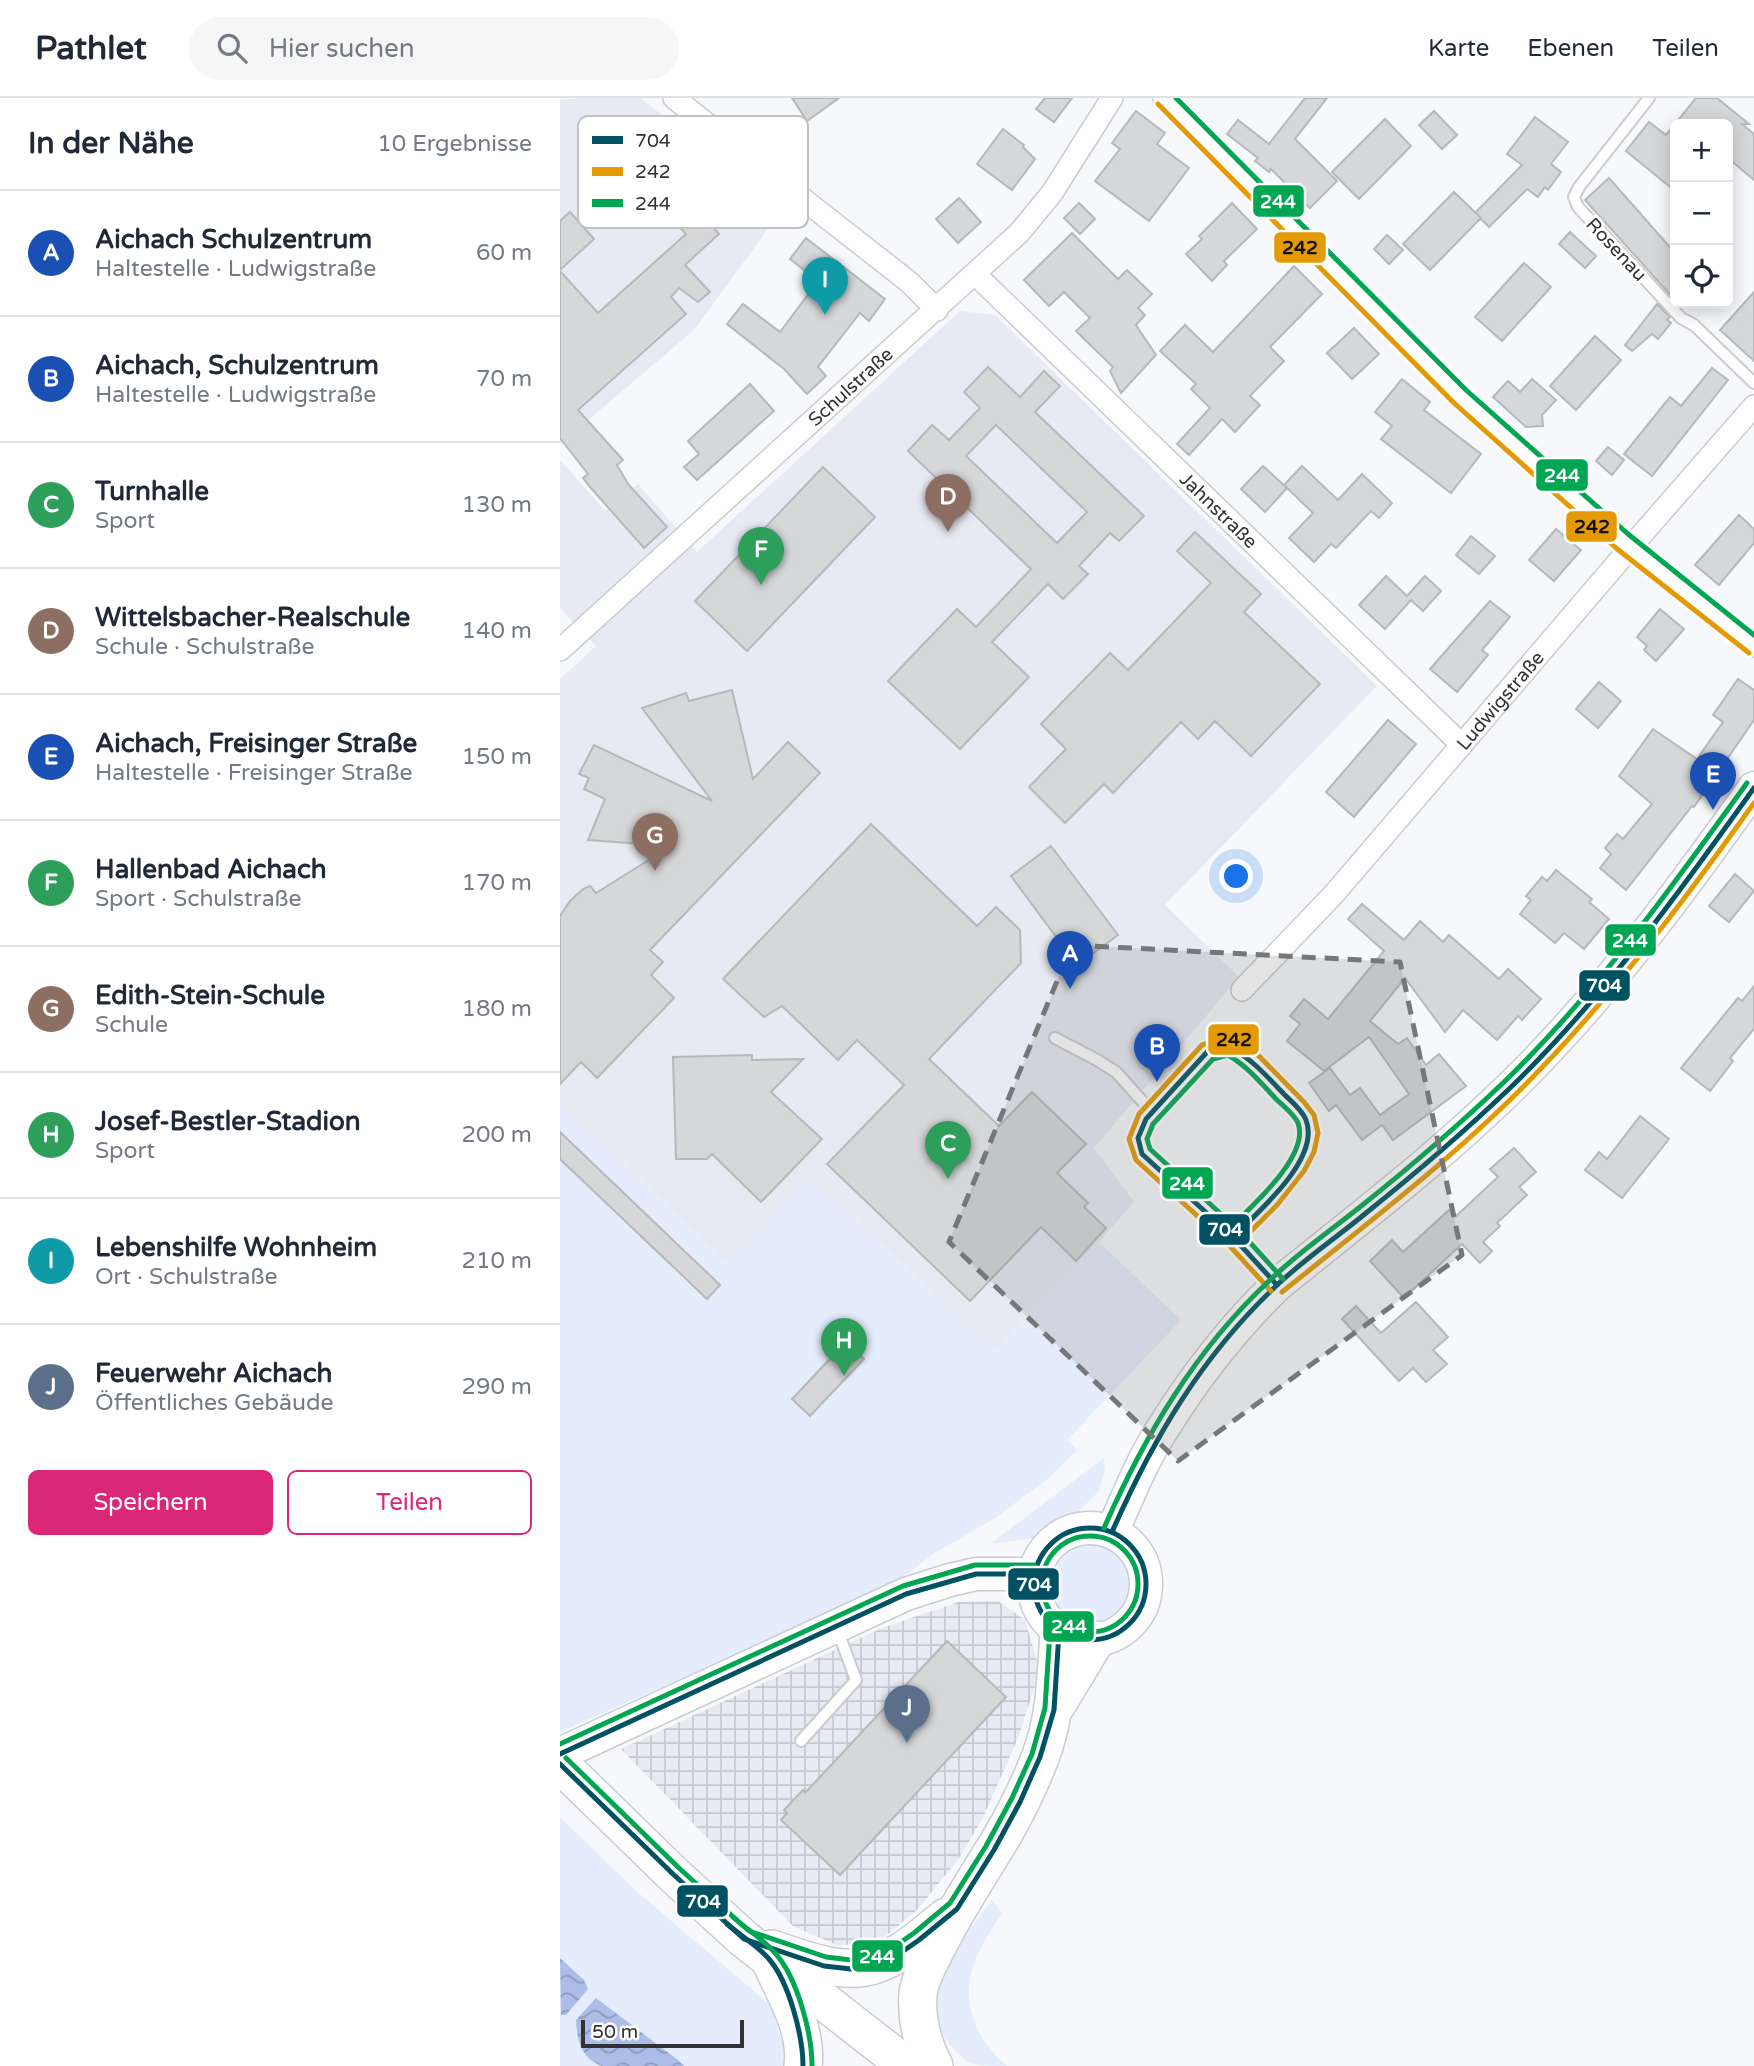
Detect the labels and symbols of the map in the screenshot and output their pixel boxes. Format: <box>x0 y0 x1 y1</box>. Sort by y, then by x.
legend <box>578 116 808 228</box>
text: 704 <box>635 130 671 152</box>
text: 242 <box>635 161 671 183</box>
line badge: 244 <box>1252 184 1305 218</box>
text: 244 <box>1260 191 1296 213</box>
text: 244 <box>635 193 671 215</box>
street label: Rosenau <box>1581 213 1651 286</box>
line badge: 242 <box>1273 231 1327 264</box>
text: 242 <box>1282 237 1318 259</box>
pin: I <box>802 257 848 315</box>
street label: Schulstraße <box>804 343 898 431</box>
line badge: 244 <box>1535 458 1589 492</box>
text: 244 <box>1544 465 1580 487</box>
street label: Jahnstraße <box>1175 468 1262 553</box>
pin: D <box>925 474 971 532</box>
line badge: 242 <box>1565 510 1618 543</box>
text: 242 <box>1574 516 1610 538</box>
pin: F <box>738 527 784 585</box>
street label: Ludwigstraße <box>1452 647 1549 755</box>
pin: E <box>1690 752 1736 810</box>
pin: G <box>632 813 678 871</box>
your location <box>1219 859 1253 893</box>
line badge: 244 <box>1604 923 1657 957</box>
text: 244 <box>1612 930 1648 952</box>
pin: A <box>1047 931 1093 989</box>
line badge: 704 <box>1578 969 1631 1002</box>
text: 704 <box>1586 975 1622 997</box>
line badge: 242 <box>1207 1023 1260 1056</box>
pin: B <box>1134 1024 1180 1082</box>
text: 242 <box>1216 1029 1252 1051</box>
pin: C <box>925 1121 971 1179</box>
line badge: 244 <box>1161 1166 1214 1200</box>
text: 244 <box>1169 1173 1205 1195</box>
line badge: 704 <box>1198 1213 1251 1246</box>
text: 704 <box>1207 1219 1243 1241</box>
pin: H <box>821 1318 867 1376</box>
line badge: 704 <box>1007 1567 1060 1601</box>
text: 704 <box>1016 1574 1052 1596</box>
line badge: 244 <box>1042 1610 1095 1643</box>
text: 244 <box>1051 1616 1087 1638</box>
pin: J <box>884 1685 930 1743</box>
line badge: 704 <box>676 1884 729 1918</box>
text: 704 <box>685 1891 721 1913</box>
line badge: 244 <box>851 1939 904 1973</box>
text: 244 <box>859 1946 895 1968</box>
scale bar <box>581 2017 744 2049</box>

